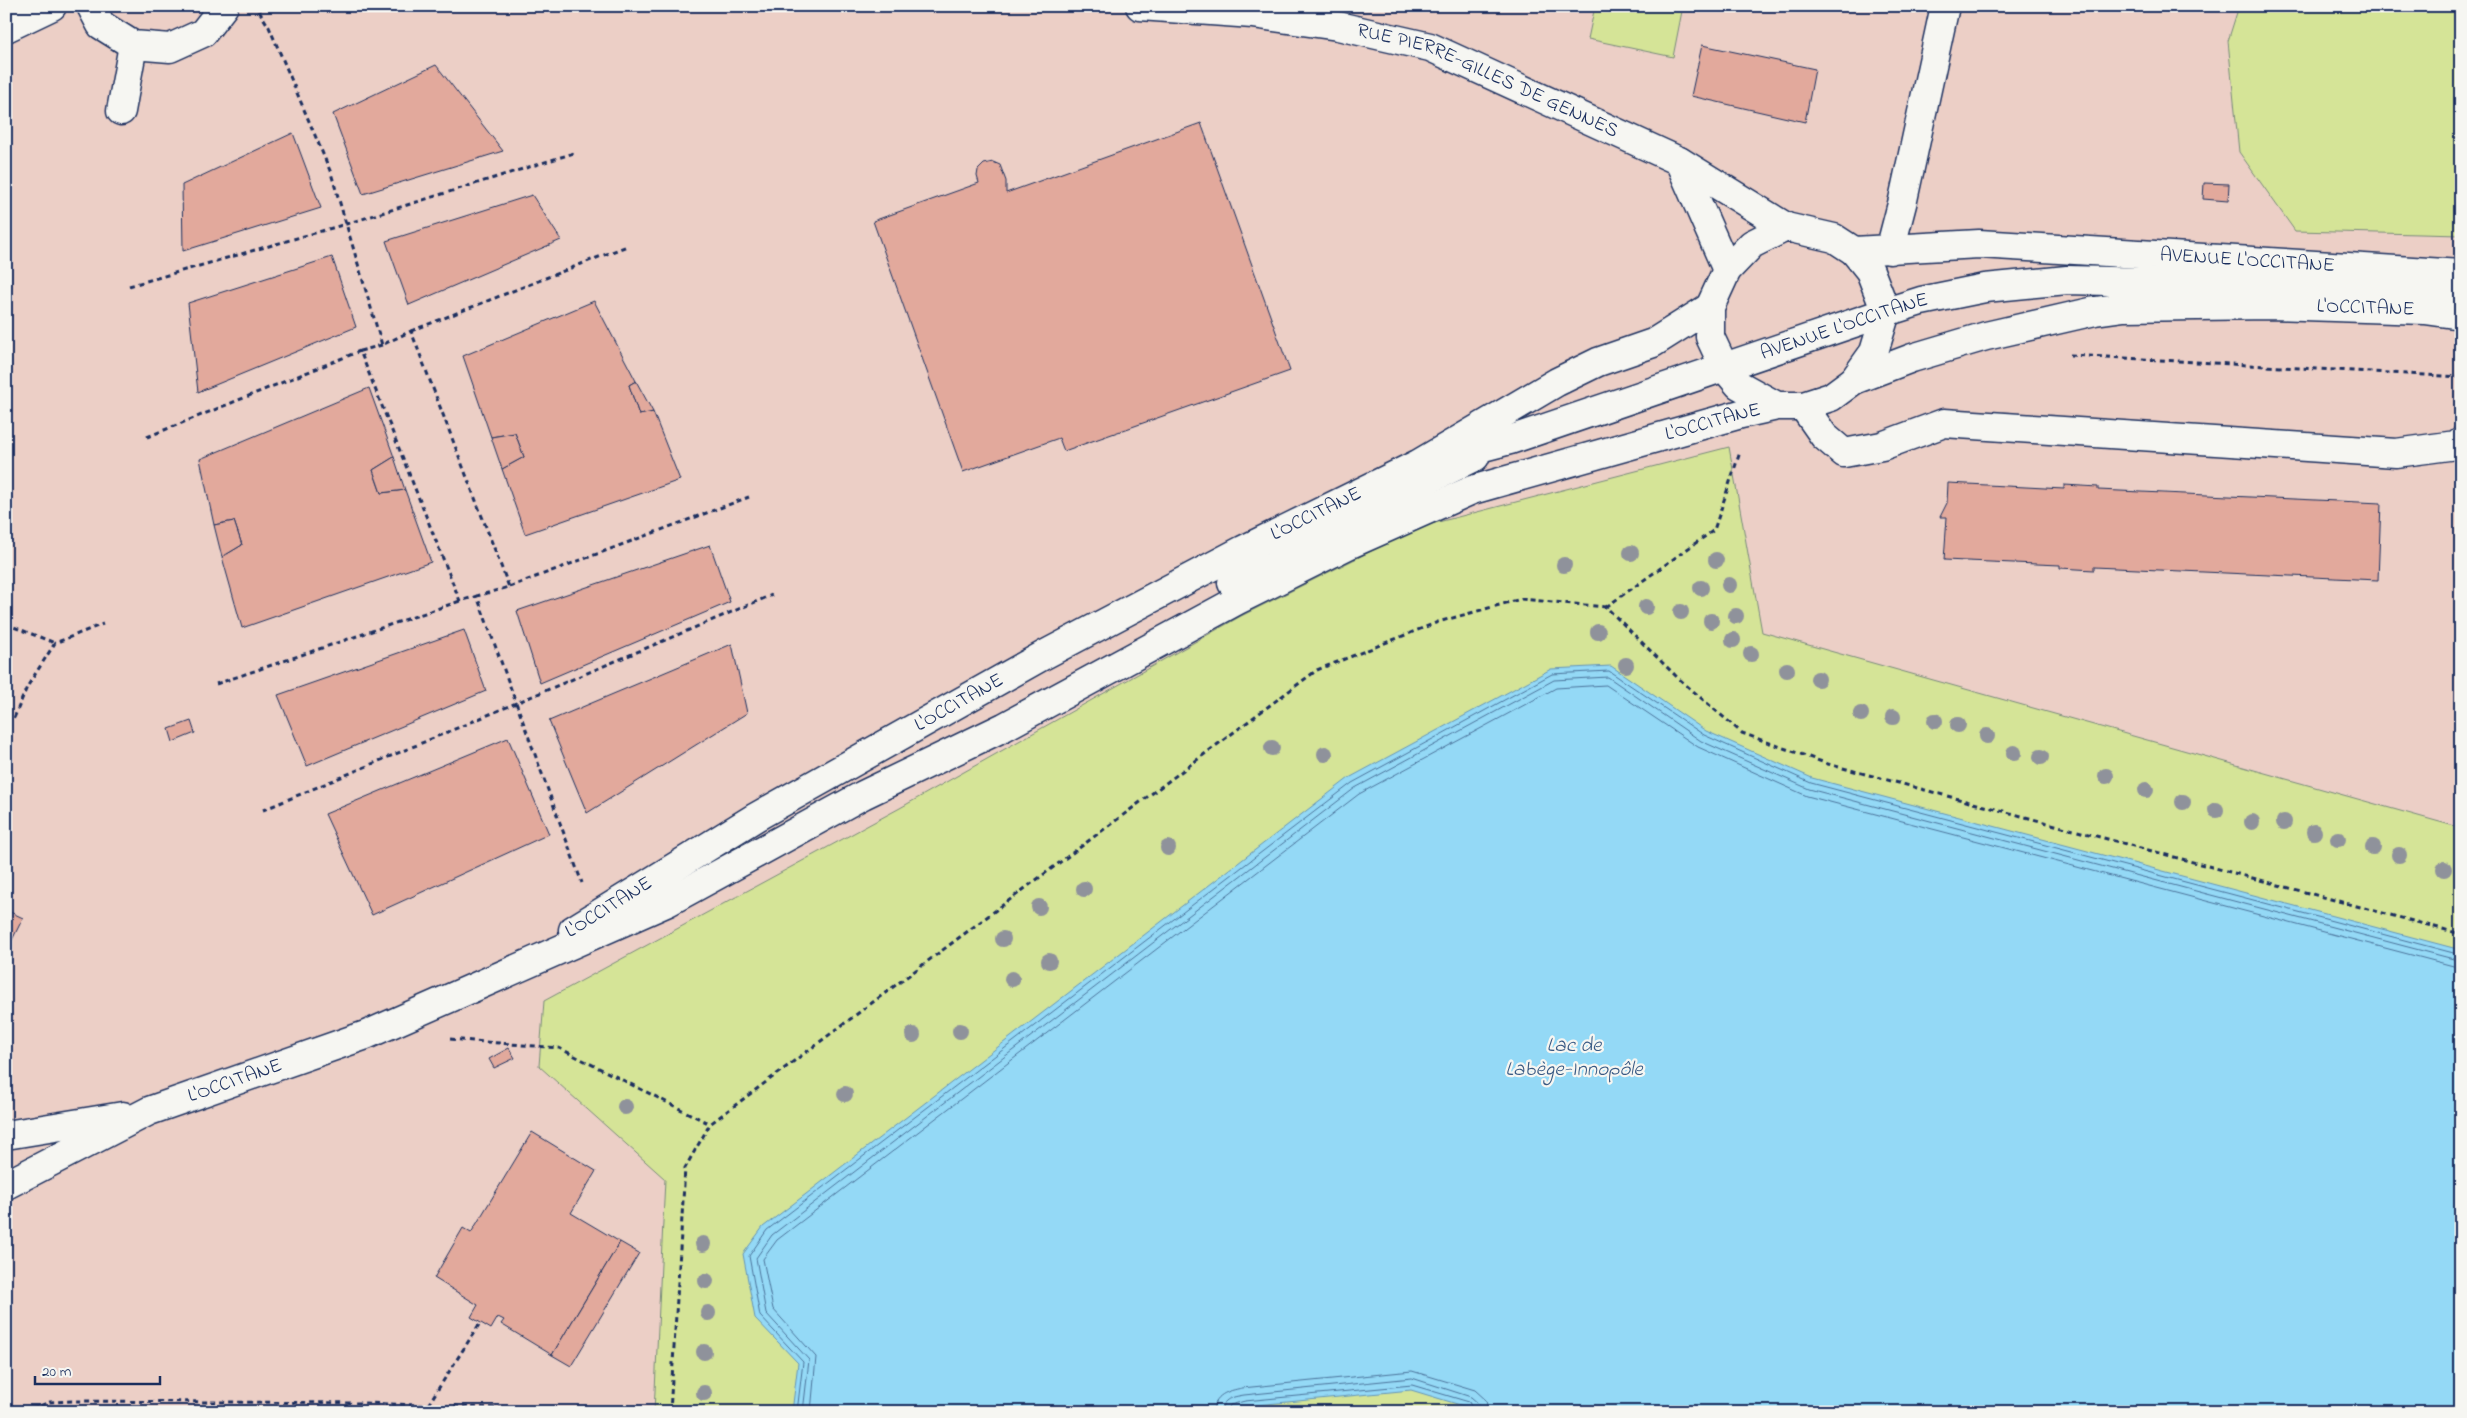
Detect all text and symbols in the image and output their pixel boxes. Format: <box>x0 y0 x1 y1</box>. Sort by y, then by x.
street label: RUE PIERRE-GILLES DE GENNES <box>1354 16 1623 146</box>
street label: AVENUE L'OCCITANE <box>2159 241 2336 281</box>
street label: AVENUE L'OCCITANE <box>1756 285 1930 368</box>
street label: L'OCCITANE <box>2316 292 2415 324</box>
street label: L'OCCITANE <box>1662 396 1763 449</box>
street label: L'OCCITANE <box>1266 479 1367 549</box>
street label: L'OCCITANE <box>909 666 1009 740</box>
street label: L'OCCITANE <box>560 870 658 946</box>
water label: Lac de Labège-Innopôle <box>1505 1031 1644 1086</box>
street label: L'OCCITANE <box>184 1051 286 1111</box>
scale bar <box>35 1353 160 1385</box>
text: 20 m <box>42 1361 72 1383</box>

